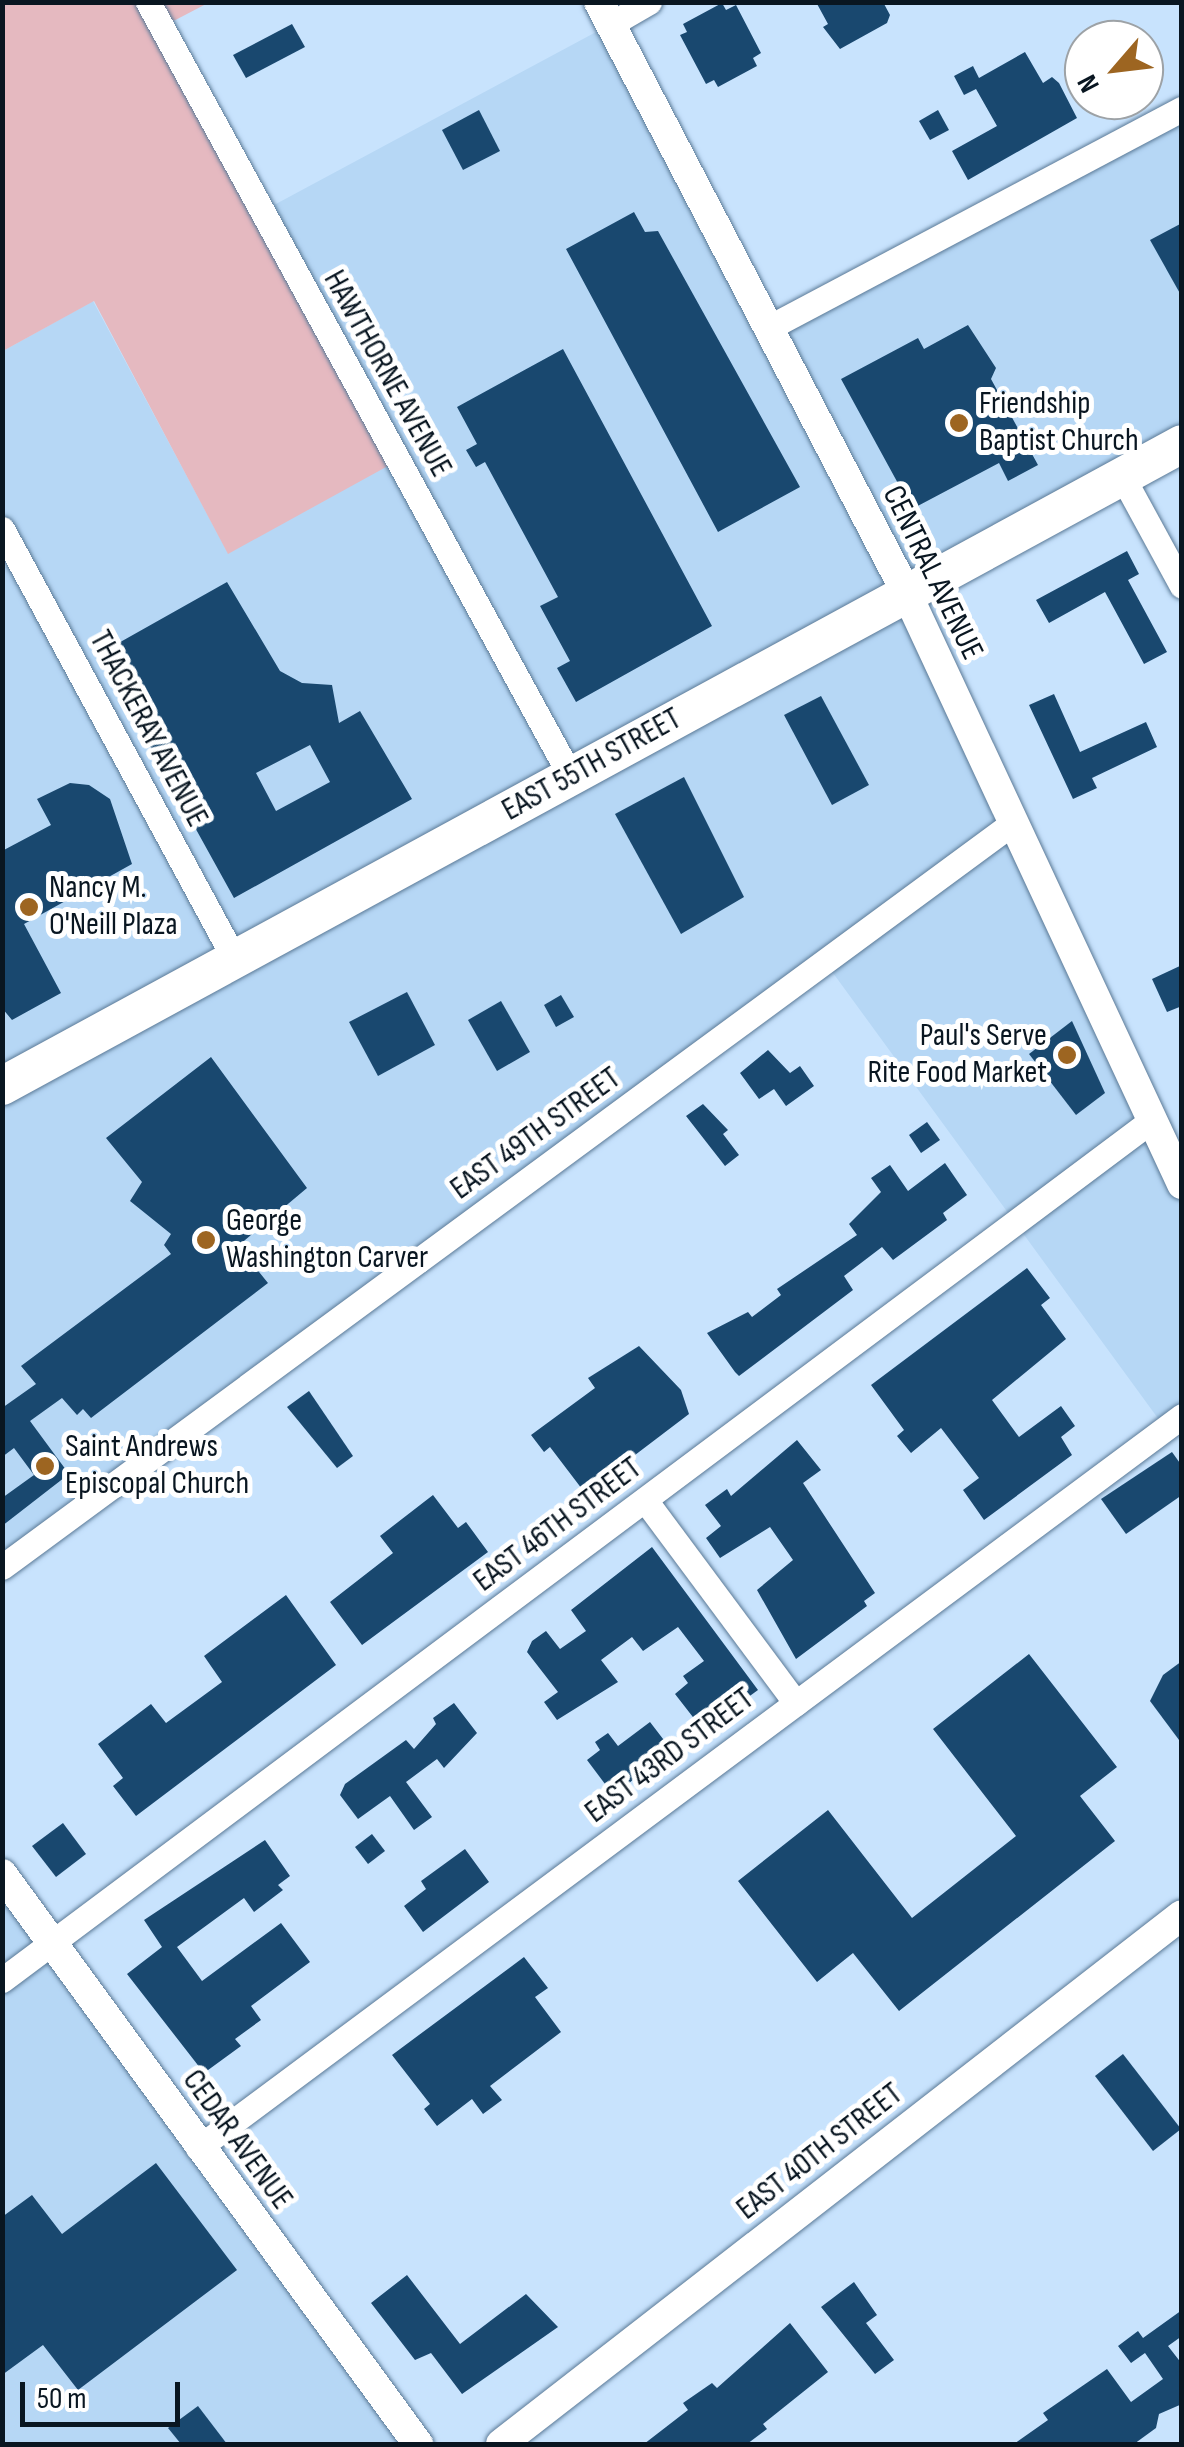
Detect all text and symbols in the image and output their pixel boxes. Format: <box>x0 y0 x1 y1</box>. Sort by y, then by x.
north arrow <box>1064 20 1164 120</box>
text: N <box>1071 69 1107 98</box>
street label: HAWTHORNE AVENUE <box>314 264 460 484</box>
place label: Friendship Baptist Church <box>979 386 1139 461</box>
marker: Friendship Baptist Church <box>948 412 970 434</box>
street label: CENTRAL AVENUE <box>873 480 991 666</box>
street label: THACKERAY AVENUE <box>80 624 216 834</box>
street label: EAST 55TH STREET <box>496 700 688 830</box>
place label: Nancy M. O'Neill Plaza <box>49 870 178 945</box>
marker: Nancy M. O'Neill Plaza <box>18 896 40 918</box>
place label: Paul's Serve Rite Food Market <box>867 1018 1047 1093</box>
marker: Paul's Serve Rite Food Market <box>1056 1044 1078 1066</box>
street label: EAST 49TH STREET <box>444 1059 628 1209</box>
place label: George Washington Carver <box>226 1203 428 1278</box>
marker: George Washington Carver <box>195 1229 217 1251</box>
place label: Saint Andrews Episcopal Church <box>65 1429 249 1504</box>
street label: EAST 46TH STREET <box>466 1449 650 1601</box>
marker: Saint Andrews Episcopal Church <box>34 1455 56 1477</box>
street label: EAST 43RD STREET <box>578 1680 762 1832</box>
street label: CEDAR AVENUE <box>173 2063 301 2217</box>
street label: EAST 40TH STREET <box>729 2075 911 2229</box>
scale bar <box>25 2362 185 2424</box>
text: 50 m <box>37 2381 86 2417</box>

